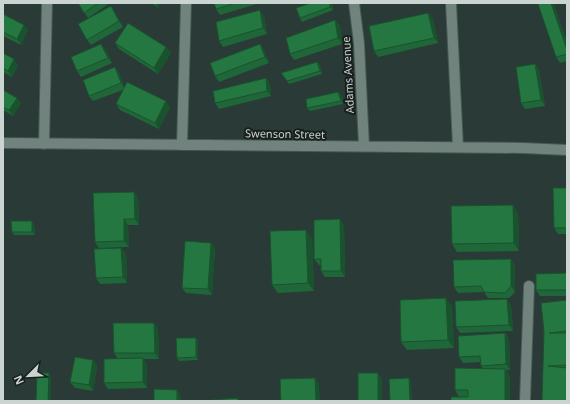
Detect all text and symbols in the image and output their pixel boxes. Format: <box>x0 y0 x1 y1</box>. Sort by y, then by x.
street label: Adams Avenue <box>338 36 357 114</box>
street label: Swenson Street <box>245 125 325 142</box>
north arrow <box>8 356 48 396</box>
text: N <box>10 373 27 387</box>

